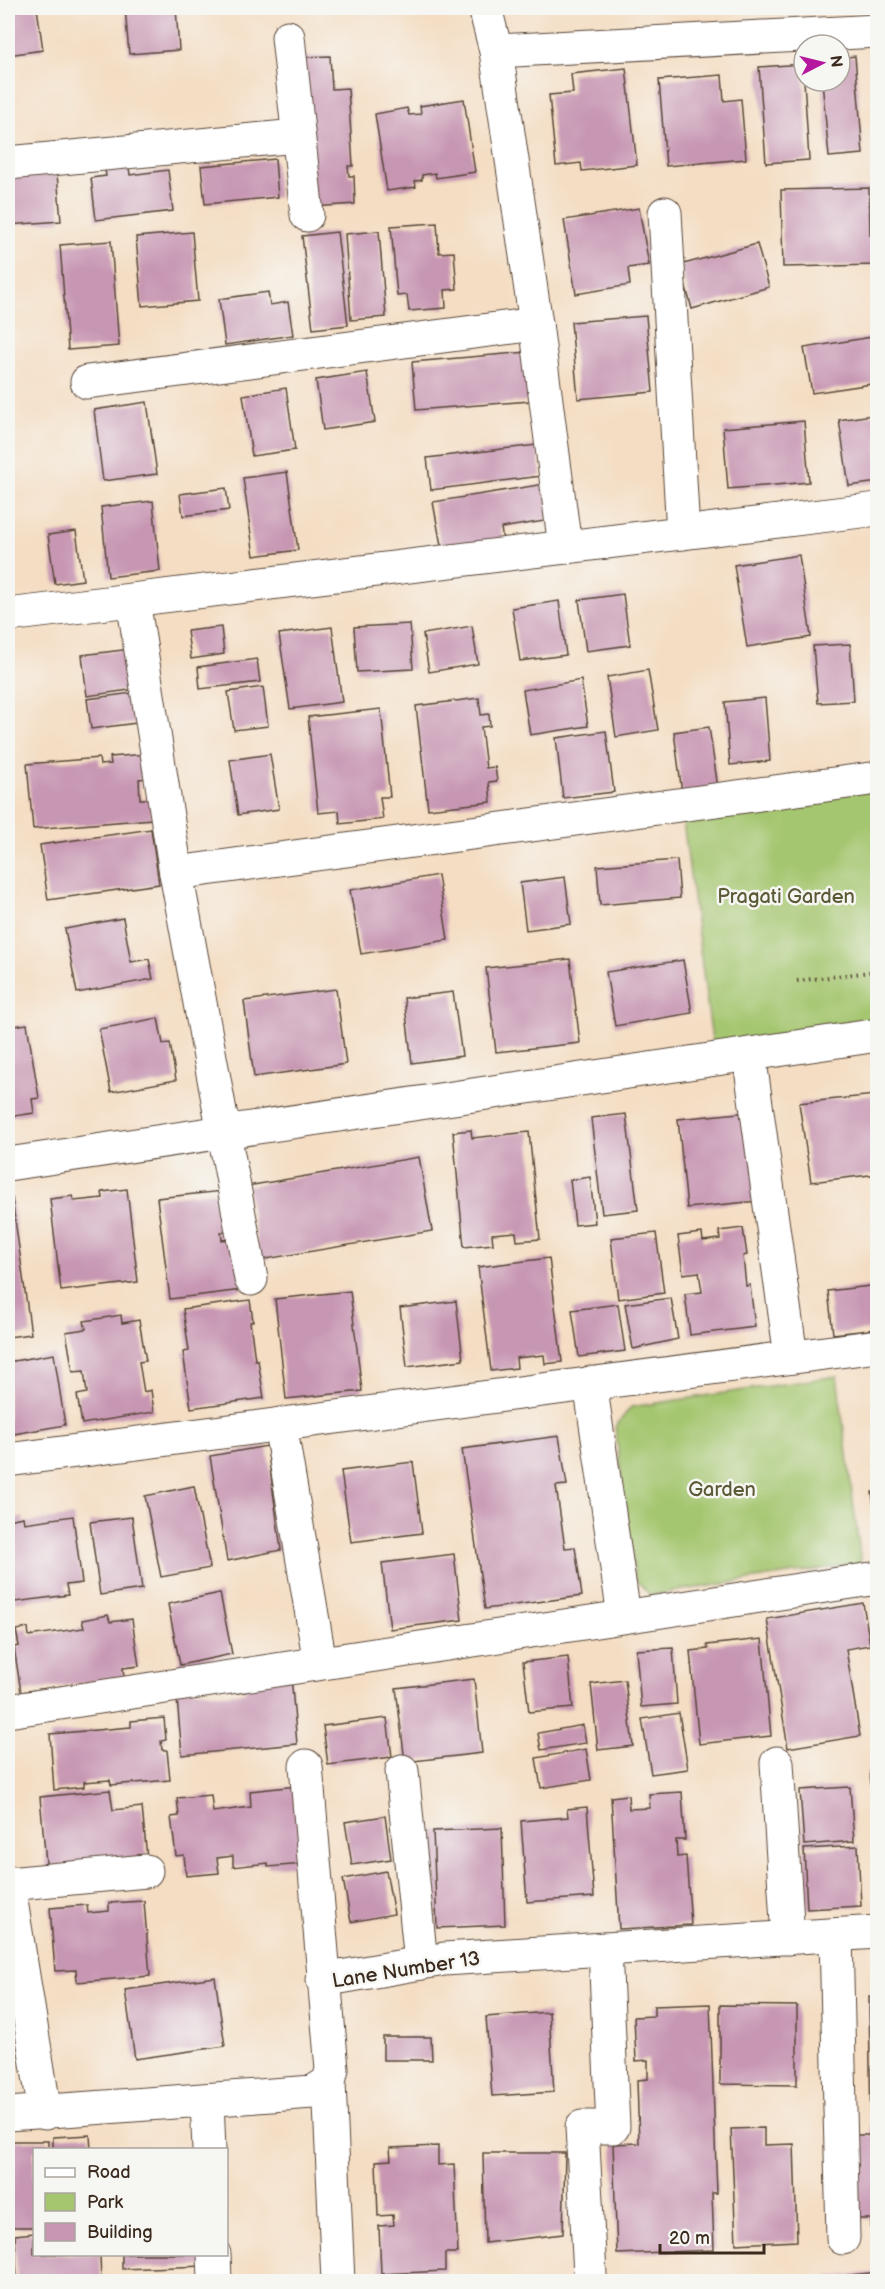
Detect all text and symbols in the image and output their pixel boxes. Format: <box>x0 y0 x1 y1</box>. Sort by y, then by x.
north arrow <box>792 33 852 93</box>
text: N <box>825 54 846 68</box>
park label: Pragati Garden <box>717 885 855 909</box>
park label: Garden <box>688 1478 756 1502</box>
street label: Lane Number 13 <box>330 1946 482 1994</box>
legend <box>33 2148 228 2256</box>
text: Road <box>87 2162 131 2183</box>
text: Park <box>87 2192 123 2213</box>
scale bar <box>660 2217 764 2255</box>
text: Building <box>87 2222 153 2243</box>
text: 20 m <box>669 2228 710 2249</box>

